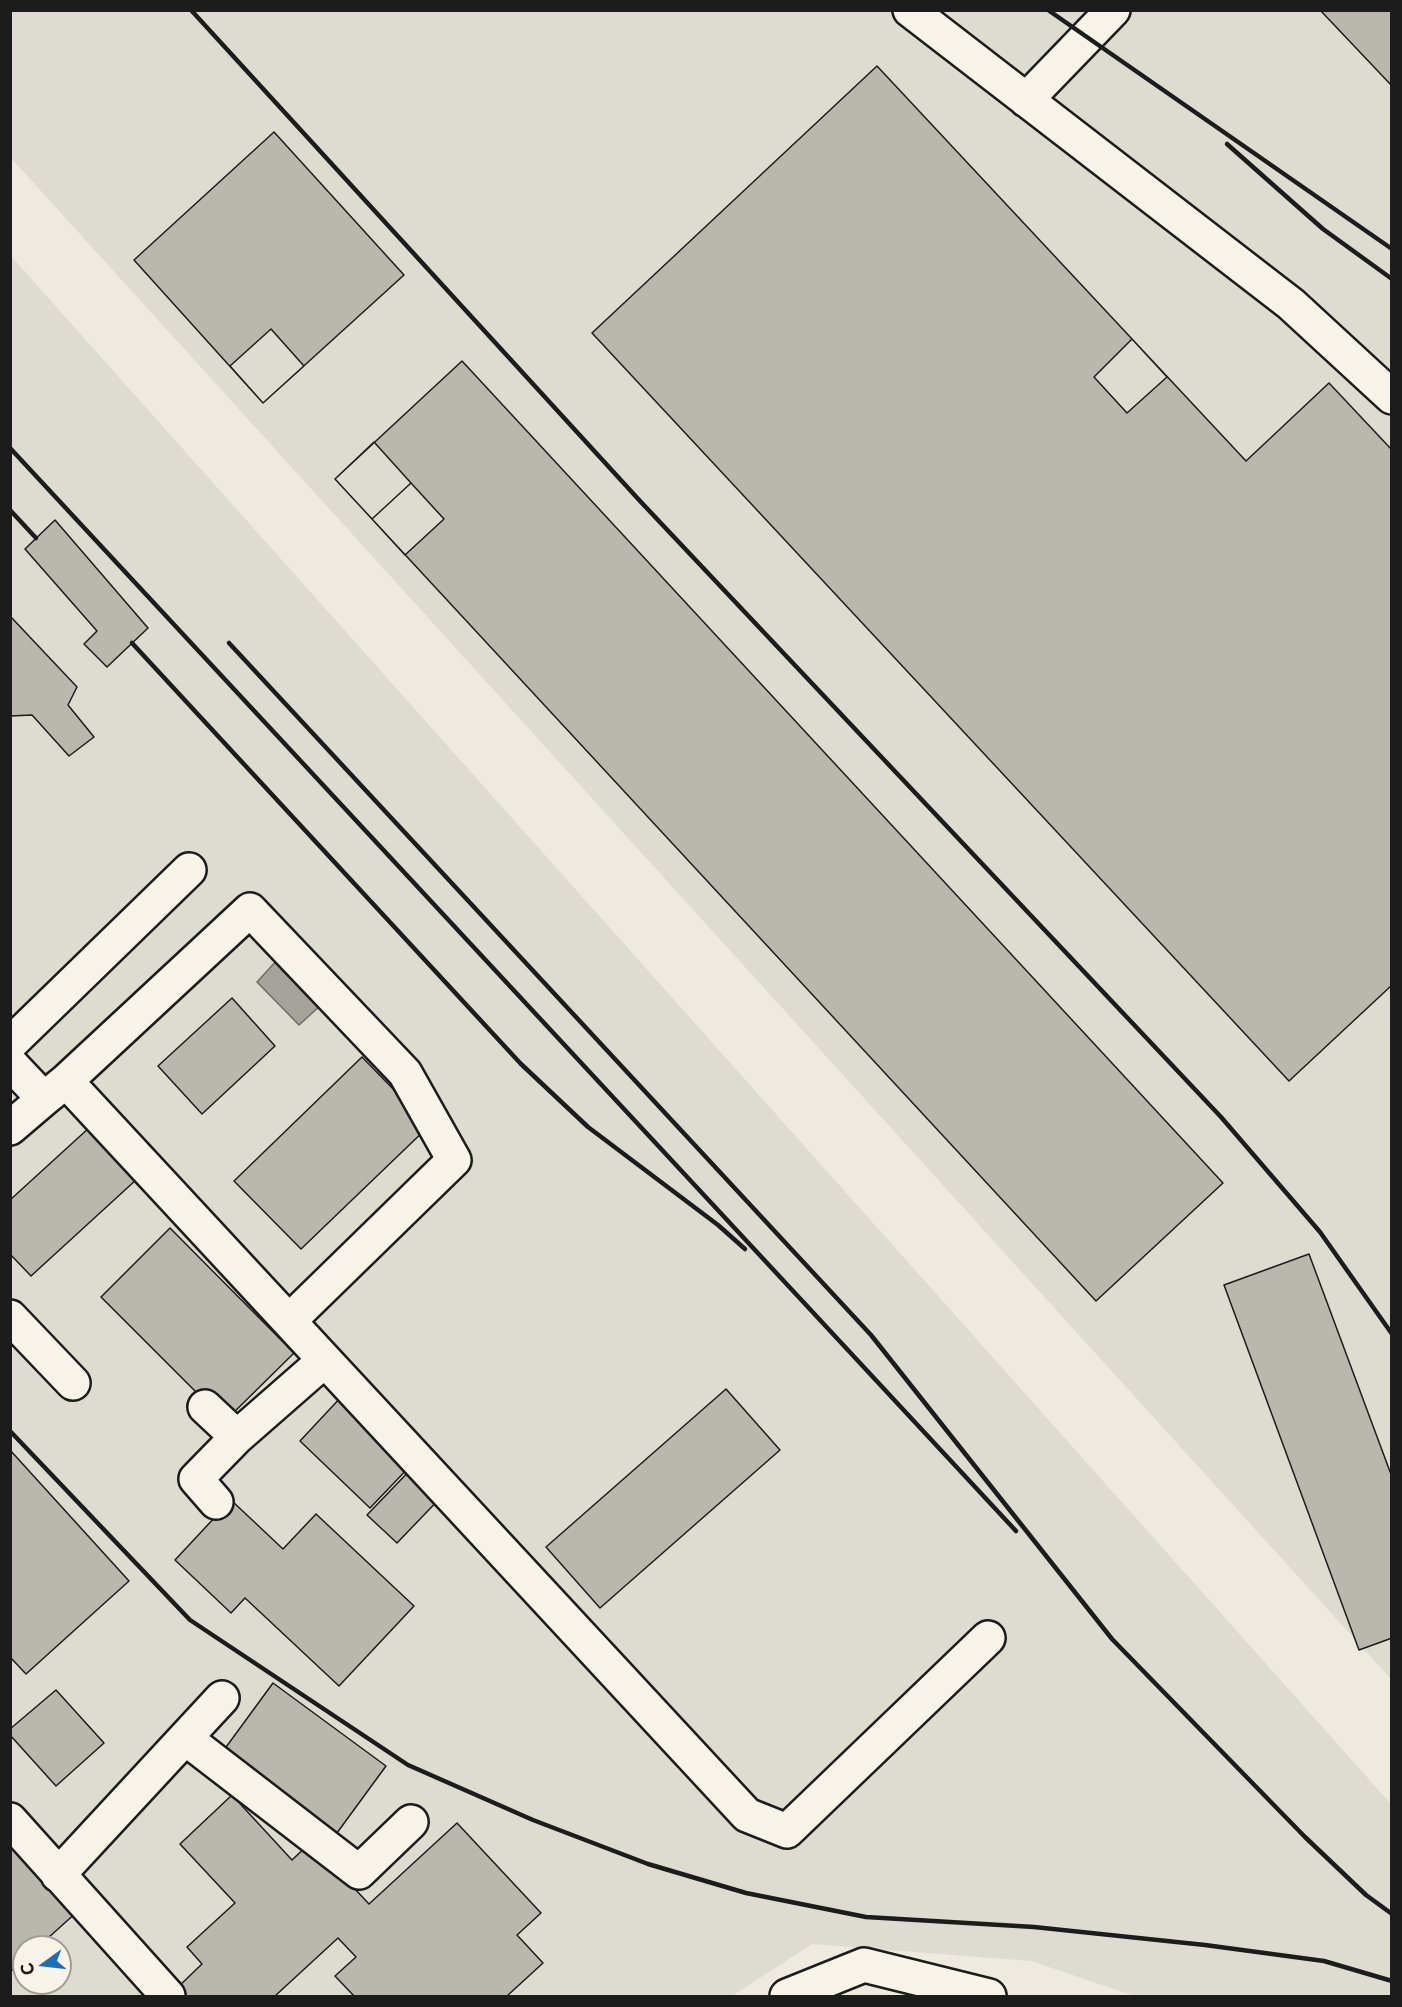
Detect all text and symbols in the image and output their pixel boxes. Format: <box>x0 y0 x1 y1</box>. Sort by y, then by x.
north arrow <box>12 1935 72 1995</box>
text: С <box>13 1960 40 1978</box>

